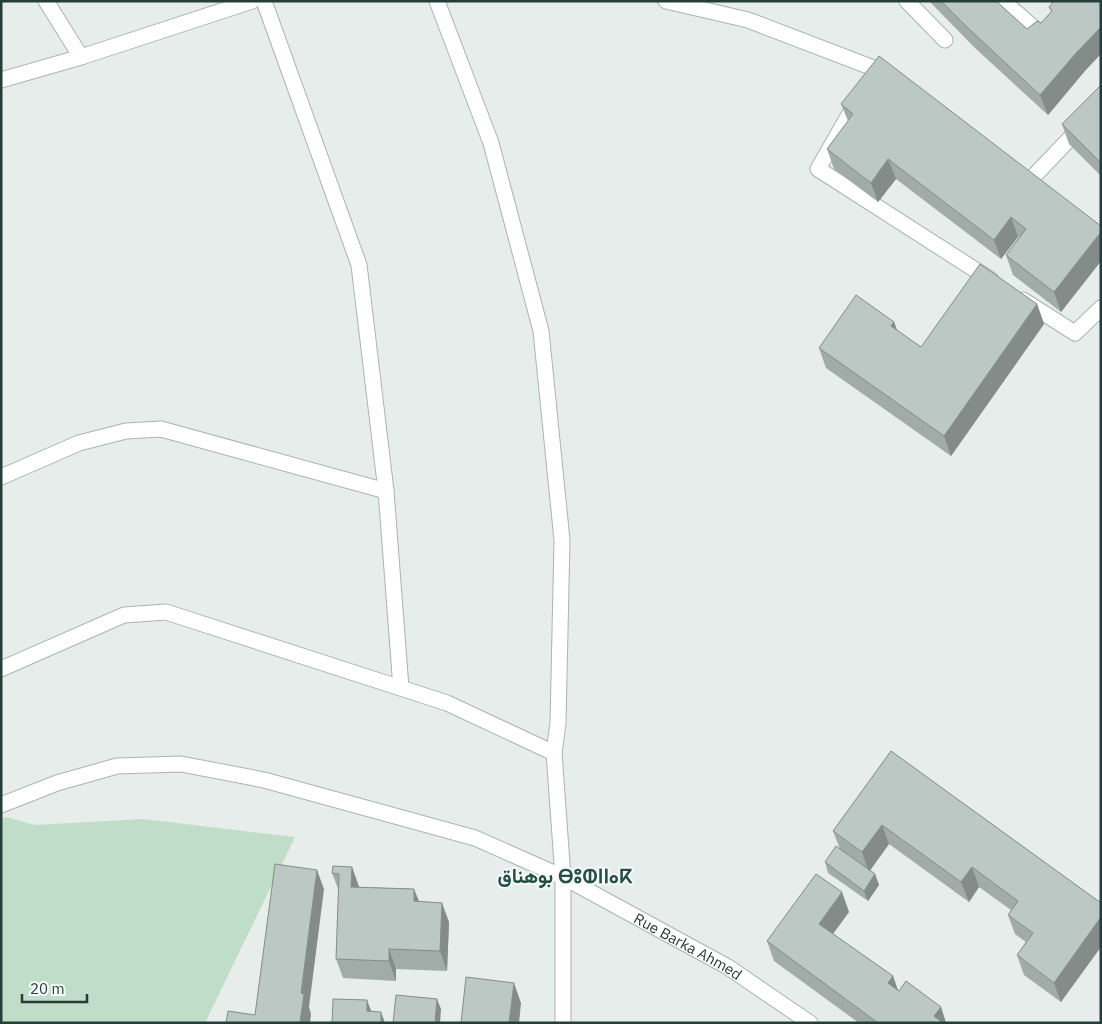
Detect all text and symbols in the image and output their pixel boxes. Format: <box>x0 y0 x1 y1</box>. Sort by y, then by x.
district label: بوهناق ⴱⵓⵀⵏⵏⴰⴽ <box>497 862 633 889</box>
street label: Rue Barka Ahmed <box>631 908 746 983</box>
scale bar <box>22 972 88 1004</box>
text: 20 m <box>30 979 65 998</box>

